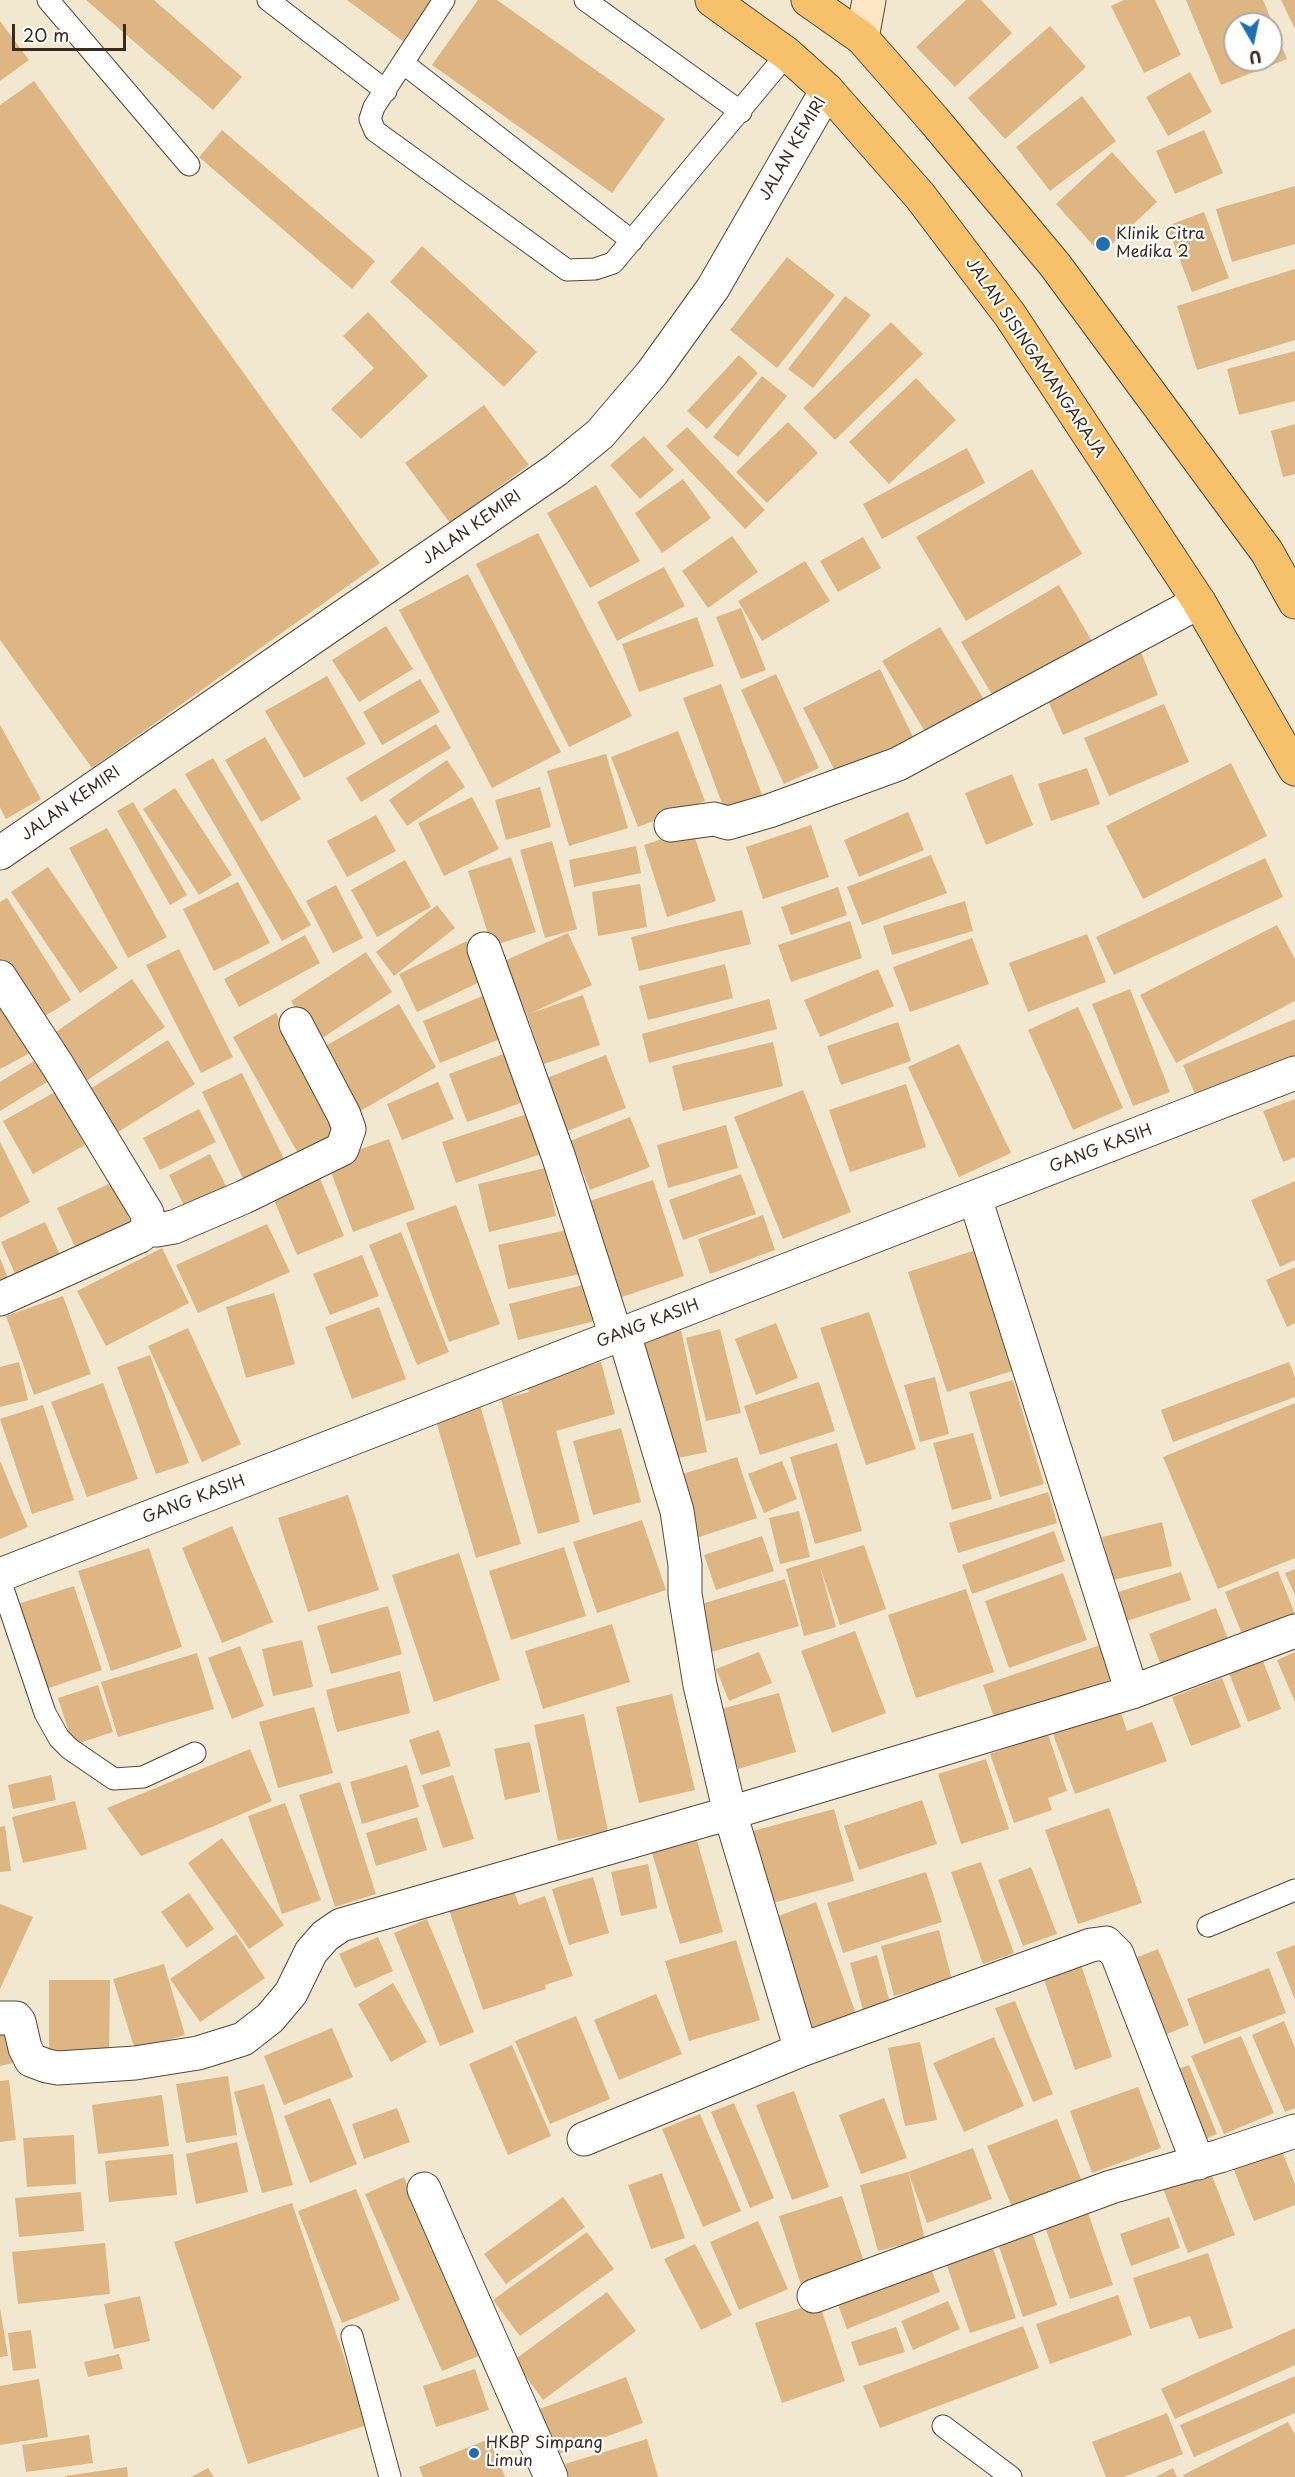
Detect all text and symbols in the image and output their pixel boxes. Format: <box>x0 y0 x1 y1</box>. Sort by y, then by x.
scale bar <box>15 12 129 50</box>
north arrow <box>1223 12 1283 72</box>
text: 20 m <box>23 21 69 48</box>
text: U <box>1248 45 1263 71</box>
street label: JALAN KEMIRI <box>756 94 830 204</box>
place label: Klinik Citra Medika 2 <box>1116 225 1205 263</box>
marker: Klinik Citra Medika 2 <box>1094 235 1112 253</box>
street label: JALAN SISINGAMANGARAJA <box>961 255 1109 461</box>
street label: JALAN KEMIRI <box>419 487 525 569</box>
street label: JALAN KEMIRI <box>18 763 124 845</box>
street label: GANG KASIH <box>1047 1121 1155 1177</box>
street label: GANG KASIH <box>594 1296 702 1352</box>
street label: GANG KASIH <box>140 1472 248 1528</box>
place label: HKBP Simpang Limun <box>486 2434 603 2472</box>
marker: HKBP Simpang Limun <box>467 2446 481 2460</box>

